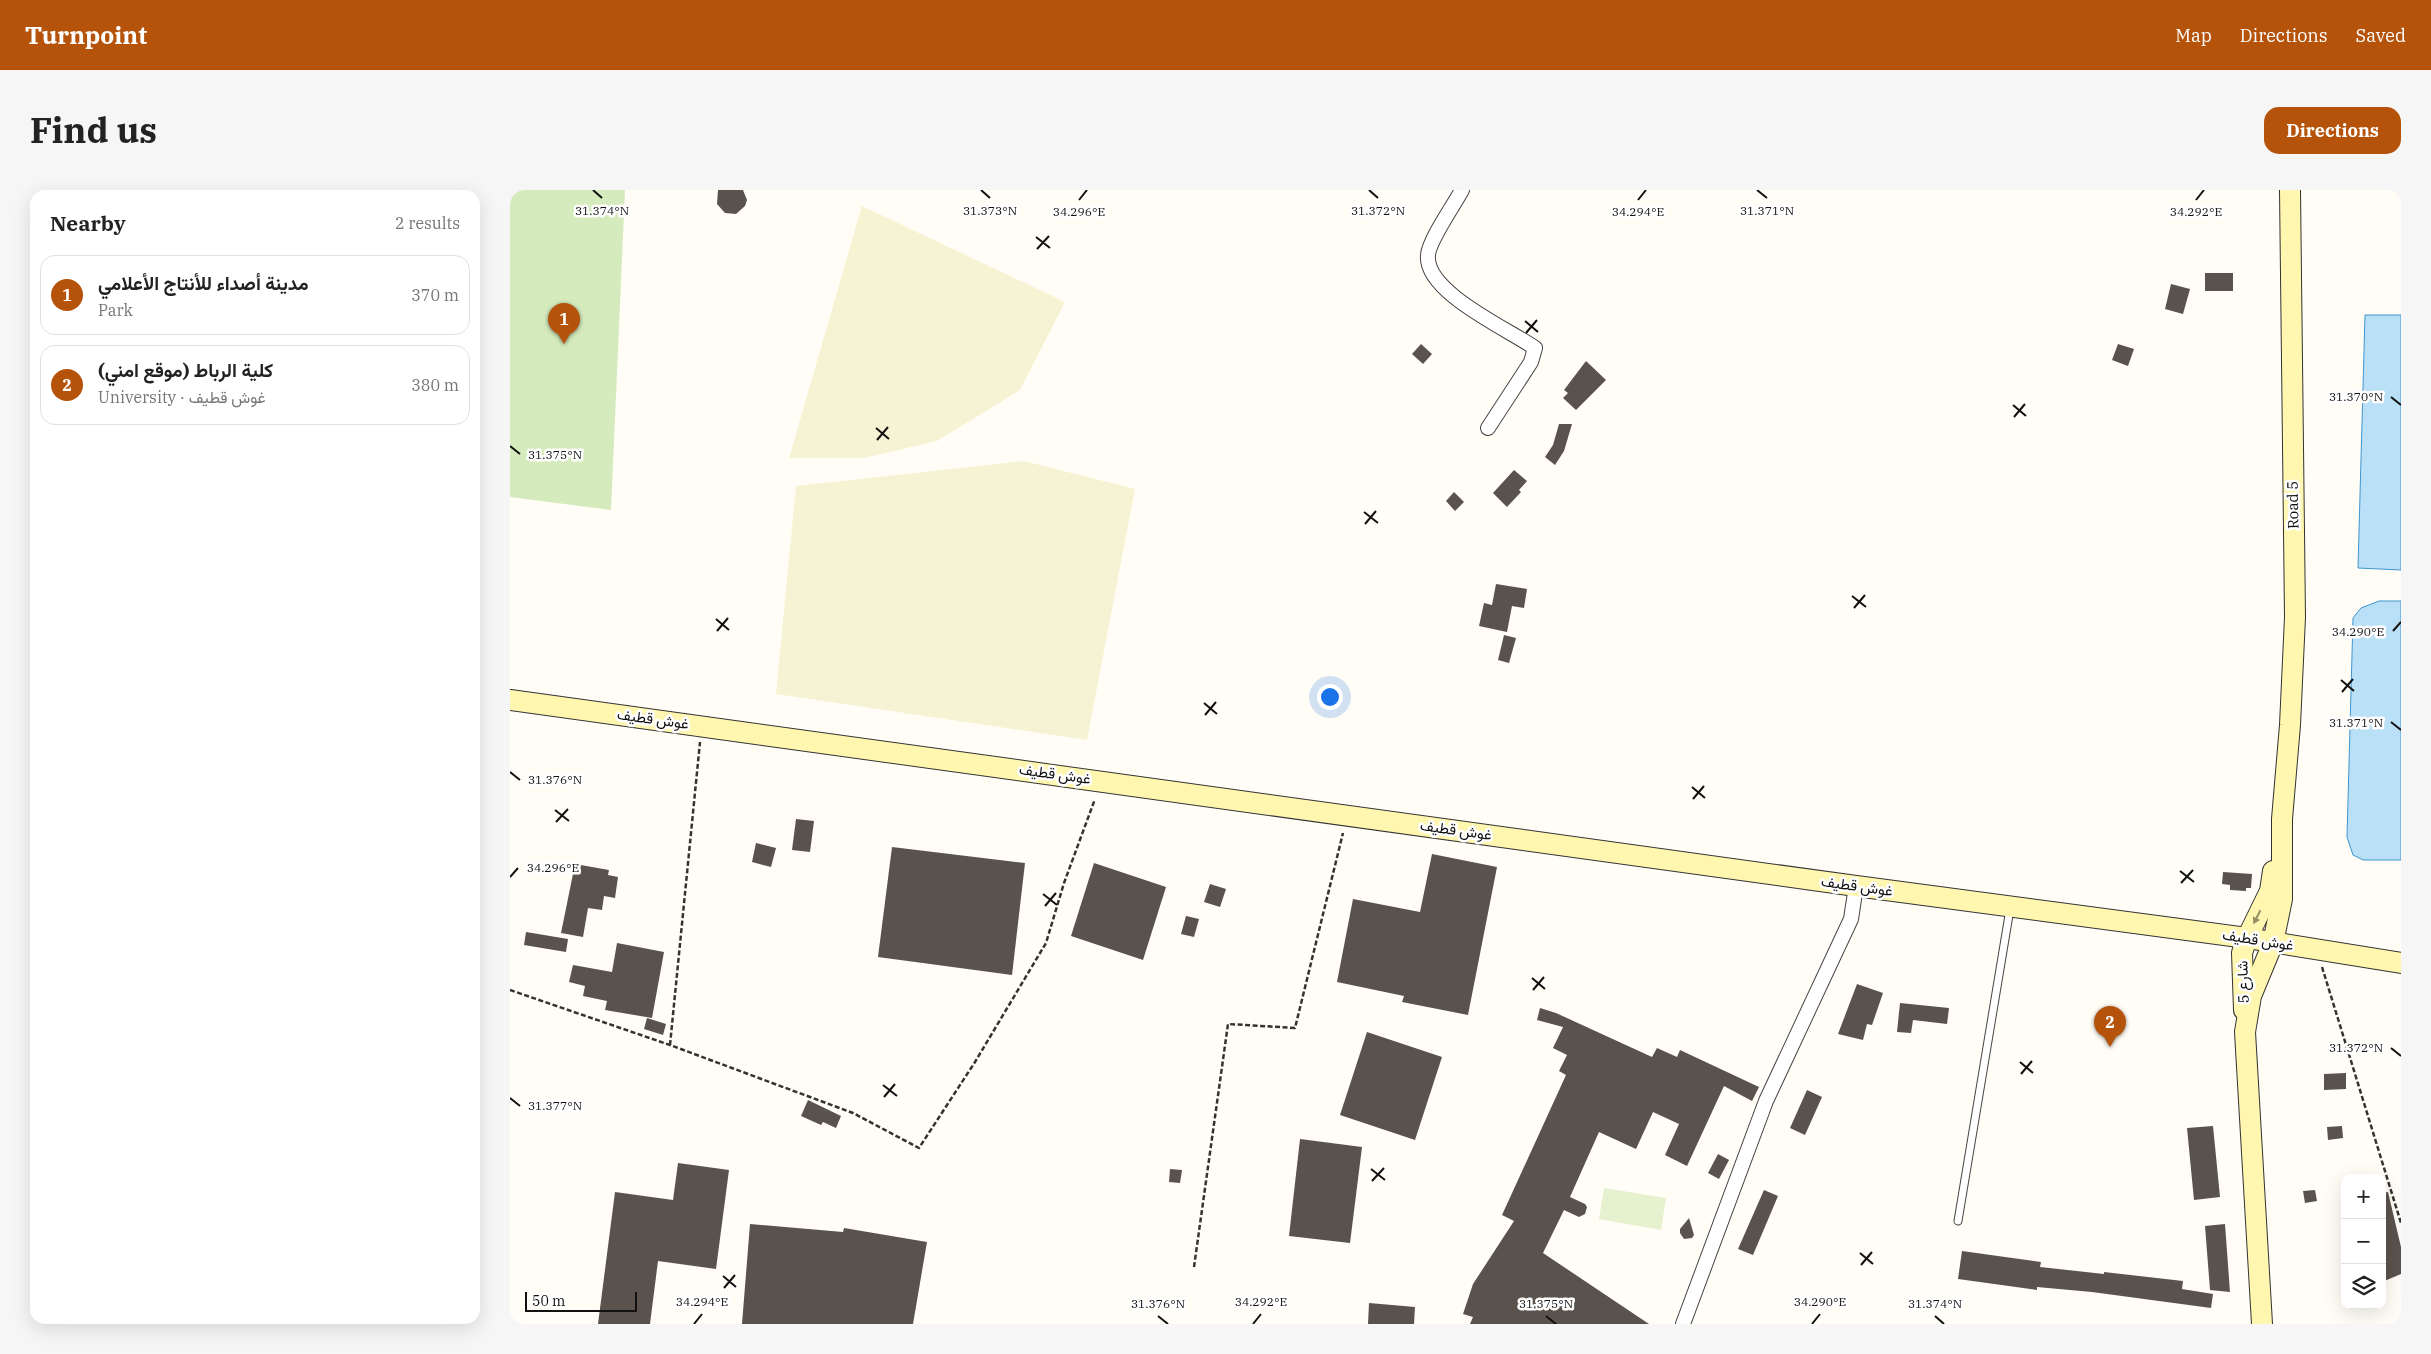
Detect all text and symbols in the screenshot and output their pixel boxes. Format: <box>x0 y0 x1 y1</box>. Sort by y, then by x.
text: Turnpoint <box>25 19 147 51</box>
text: Map <box>2175 24 2212 47</box>
text: Directions <box>2240 24 2328 47</box>
text: Saved <box>2356 24 2406 47</box>
text: Find us <box>30 107 157 153</box>
button: Directions <box>2264 107 2401 154</box>
text: 31.374°N <box>575 203 629 218</box>
text: 31.373°N <box>963 203 1017 218</box>
text: 31.372°N <box>1351 203 1405 218</box>
text: 31.371°N <box>1740 203 1794 218</box>
text: 34.296°E <box>1053 204 1105 219</box>
text: 34.294°E <box>1612 204 1664 219</box>
text: 34.292°E <box>2170 204 2222 219</box>
text: Nearby <box>50 209 126 237</box>
text: 2 results <box>395 213 460 233</box>
text: مدينة أصداء للأنتاج الأعلامي <box>98 271 308 295</box>
text: 1 <box>62 285 72 305</box>
text: 370 m <box>411 285 459 305</box>
text: Park <box>98 300 133 320</box>
pin: 1 <box>548 303 580 344</box>
text: كلية الرباط (موقع امني) <box>98 358 273 382</box>
text: 2 <box>62 375 72 395</box>
text: 380 m <box>411 375 459 395</box>
text: University · غوش قطيف <box>98 387 266 407</box>
text: 31.370°N <box>2329 389 2383 404</box>
text: 31.375°N <box>528 447 582 462</box>
street label: Road 5 <box>2283 481 2302 529</box>
text: 34.290°E <box>2332 624 2384 639</box>
your location <box>1317 684 1343 710</box>
street label: غوش قطيف <box>616 704 690 734</box>
text: 31.371°N <box>2329 715 2383 730</box>
street label: غوش قطيف <box>1018 759 1092 789</box>
text: 31.376°N <box>528 772 582 787</box>
street label: غوش قطيف <box>1419 815 1493 845</box>
text: 34.296°E <box>527 860 579 875</box>
street label: غوش قطيف <box>1820 871 1894 901</box>
one-way arrow <box>2253 909 2261 924</box>
street label: غوش قطيف <box>2221 924 2295 956</box>
street label: شارع 5 <box>2232 960 2255 1004</box>
pin: 2 <box>2094 1006 2126 1047</box>
text: 31.372°N <box>2329 1040 2383 1055</box>
text: 31.377°N <box>528 1098 582 1113</box>
map controls <box>2341 1174 2386 1309</box>
button: + <box>2341 1174 2386 1219</box>
button: − <box>2341 1219 2386 1264</box>
button: layers <box>2341 1264 2386 1309</box>
scale bar <box>525 1289 638 1312</box>
text: 50 m <box>532 1292 565 1310</box>
text: 34.294°E <box>676 1294 728 1309</box>
text: 34.292°E <box>1235 1294 1287 1309</box>
text: 34.290°E <box>1794 1294 1846 1309</box>
text: 31.376°N <box>1131 1296 1185 1311</box>
text: 31.375°N <box>1519 1296 1573 1311</box>
text: 31.374°N <box>1908 1296 1962 1311</box>

